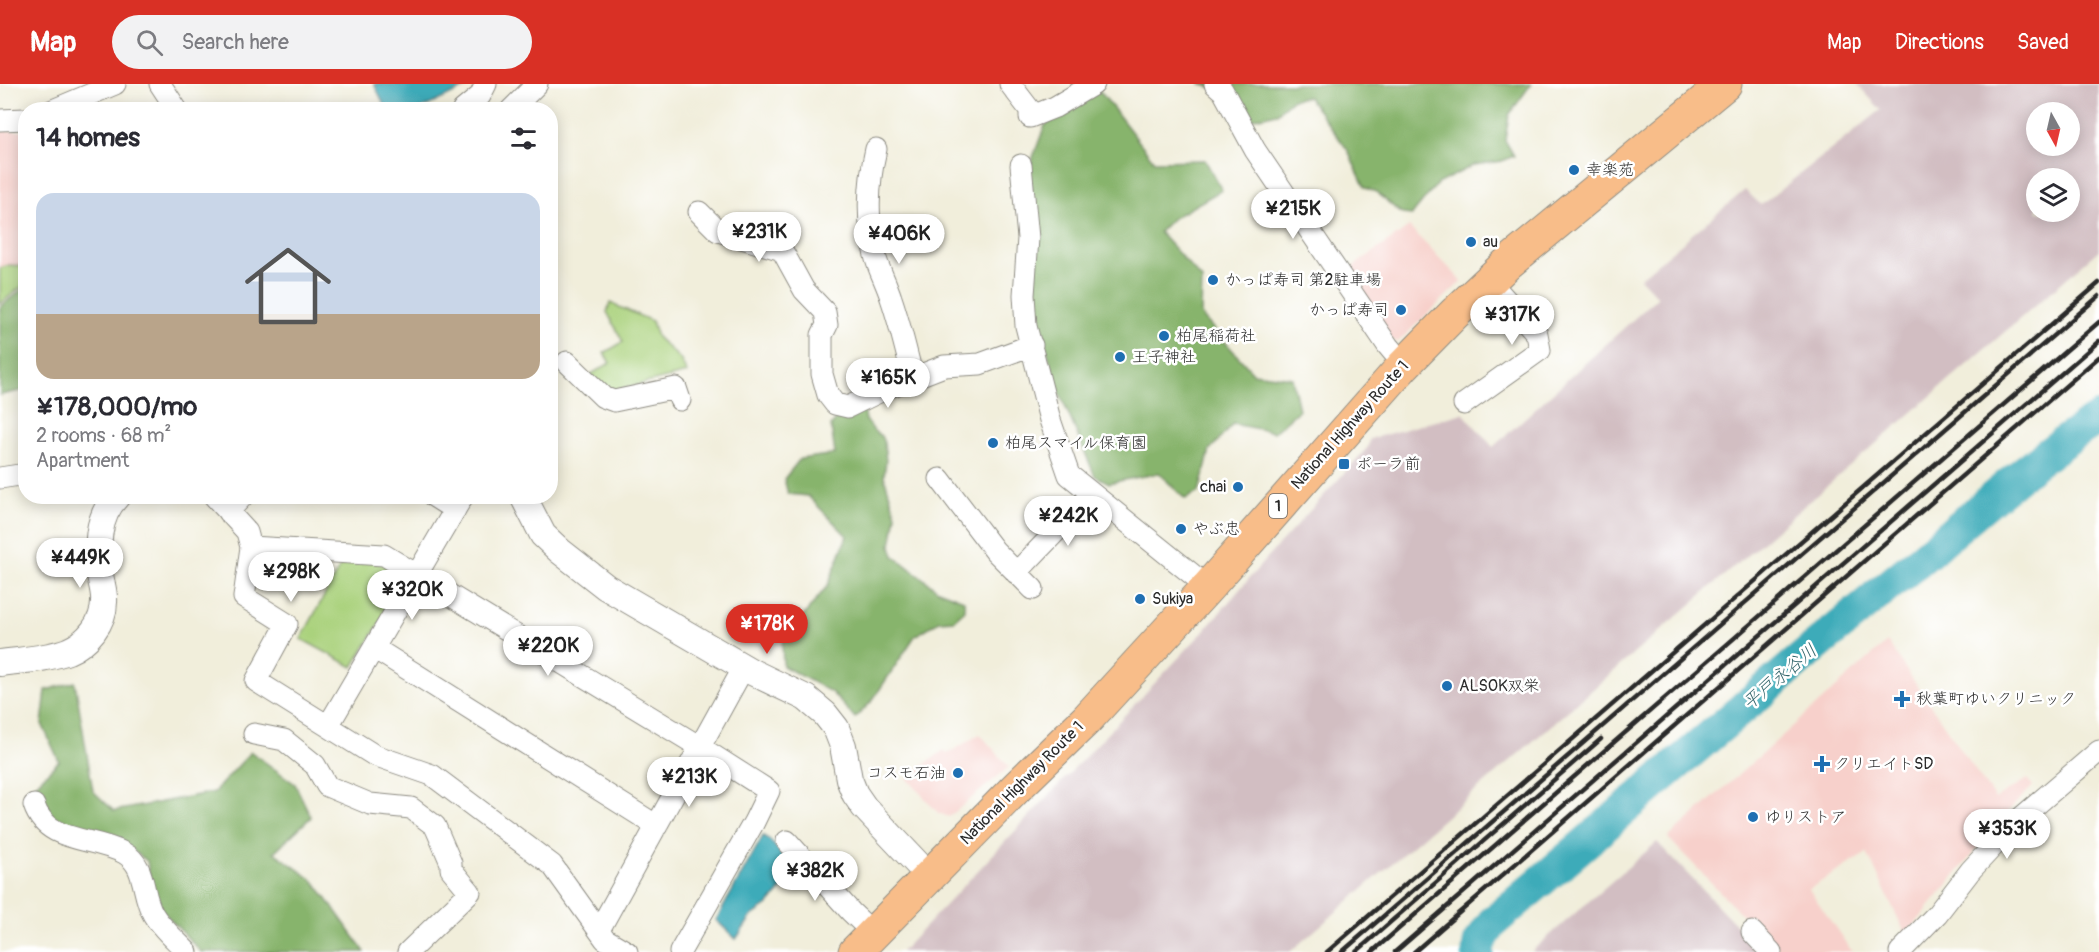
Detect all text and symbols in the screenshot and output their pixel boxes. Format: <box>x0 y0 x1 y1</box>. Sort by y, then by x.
search box <box>112 15 532 69</box>
text: Map <box>30 25 76 60</box>
icon: search <box>133 26 166 59</box>
text: Search here <box>181 28 289 56</box>
text: Map <box>1827 29 1862 56</box>
text: Directions <box>1895 29 1984 56</box>
text: Saved <box>2017 29 2069 56</box>
north arrow <box>2026 102 2080 156</box>
map controls <box>2026 102 2080 222</box>
text: 14 homes <box>36 122 140 154</box>
icon: filters <box>507 122 540 155</box>
place label: 幸楽苑 <box>1586 160 1634 180</box>
marker: 幸楽苑 <box>1567 163 1581 177</box>
button: layers <box>2026 168 2080 222</box>
pin: ¥215K <box>1251 189 1335 240</box>
text: ¥215K <box>1265 196 1321 221</box>
pin: ¥231K <box>717 212 801 263</box>
pin: ¥406K <box>857 214 941 265</box>
text: ¥231K <box>731 219 787 244</box>
text: ¥406K <box>868 221 930 246</box>
icon: home <box>234 232 342 340</box>
place label: au <box>1483 232 1498 252</box>
marker: au <box>1464 235 1478 249</box>
place label: かっぱ寿司 第2駐車場 <box>1225 270 1381 290</box>
marker: かっぱ寿司 第2駐車場 <box>1206 273 1220 287</box>
pin: ¥317K <box>1470 295 1554 346</box>
place label: かっぱ寿司 <box>1309 300 1389 320</box>
text: ¥317K <box>1484 302 1540 327</box>
marker: かっぱ寿司 <box>1394 303 1408 317</box>
place label: 柏尾稲荷社 <box>1176 326 1256 346</box>
marker: 柏尾稲荷社 <box>1157 329 1171 343</box>
place label: 王子神社 <box>1132 347 1196 367</box>
marker: 王子神社 <box>1113 350 1127 364</box>
street label: National Highway Route 1 <box>1287 356 1413 494</box>
pin: ¥165K <box>846 358 930 409</box>
text: ¥165K <box>860 365 916 390</box>
text: ¥178,000/mo <box>36 391 197 423</box>
text: 2 rooms · 68 m² <box>36 423 171 448</box>
place label: 柏尾スマイル保育園 <box>1005 433 1147 453</box>
marker: 柏尾スマイル保育園 <box>986 436 1000 450</box>
text: Apartment <box>36 448 129 473</box>
place label: ポーラ前 <box>1356 454 1420 474</box>
marker: ポーラ前 <box>1337 457 1351 471</box>
place label: chai <box>1200 477 1226 497</box>
marker: chai <box>1231 480 1245 494</box>
road number: 1 <box>1269 494 1287 518</box>
pin: ¥242K <box>1026 496 1110 547</box>
text: ¥242K <box>1038 503 1098 528</box>
place label: やぶ忠 <box>1193 519 1240 539</box>
marker: やぶ忠 <box>1174 522 1188 536</box>
pin: ¥449K <box>38 538 122 589</box>
text: ¥449K <box>50 545 110 570</box>
pin: ¥298K <box>249 552 333 603</box>
text: ¥298K <box>262 559 320 584</box>
pin: ¥320K <box>370 570 454 621</box>
text: ¥320K <box>381 577 443 602</box>
place label: Sukiya <box>1152 589 1193 609</box>
marker: Sukiya <box>1133 592 1147 606</box>
pin: ¥178K <box>725 604 809 655</box>
text: ¥178K <box>740 611 794 636</box>
pin: ¥220K <box>506 626 590 677</box>
text: ¥220K <box>517 633 579 658</box>
water label: 平戸永谷川 <box>1738 639 1822 715</box>
place label: ALSOK双栄 <box>1459 676 1540 696</box>
marker: ALSOK双栄 <box>1440 679 1454 693</box>
place label: 秋葉町ゆいクリニック <box>1916 689 2076 709</box>
marker: 秋葉町ゆいクリニック <box>1893 690 1911 708</box>
street label: National Highway Route 1 <box>956 717 1088 849</box>
place label: クリエイトSD <box>1834 754 1933 774</box>
pin: ¥213K <box>647 757 731 808</box>
marker: クリエイトSD <box>1815 757 1829 771</box>
place label: コスモ石油 <box>867 763 946 783</box>
text: ¥213K <box>661 764 717 789</box>
marker: コスモ石油 <box>951 766 965 780</box>
place label: ゆりストア <box>1765 807 1846 827</box>
pin: ¥353K <box>1965 809 2049 860</box>
marker: ゆりストア <box>1746 810 1760 824</box>
text: ¥353K <box>1977 816 2037 841</box>
pin: ¥382K <box>773 851 857 902</box>
text: ¥382K <box>786 858 844 883</box>

